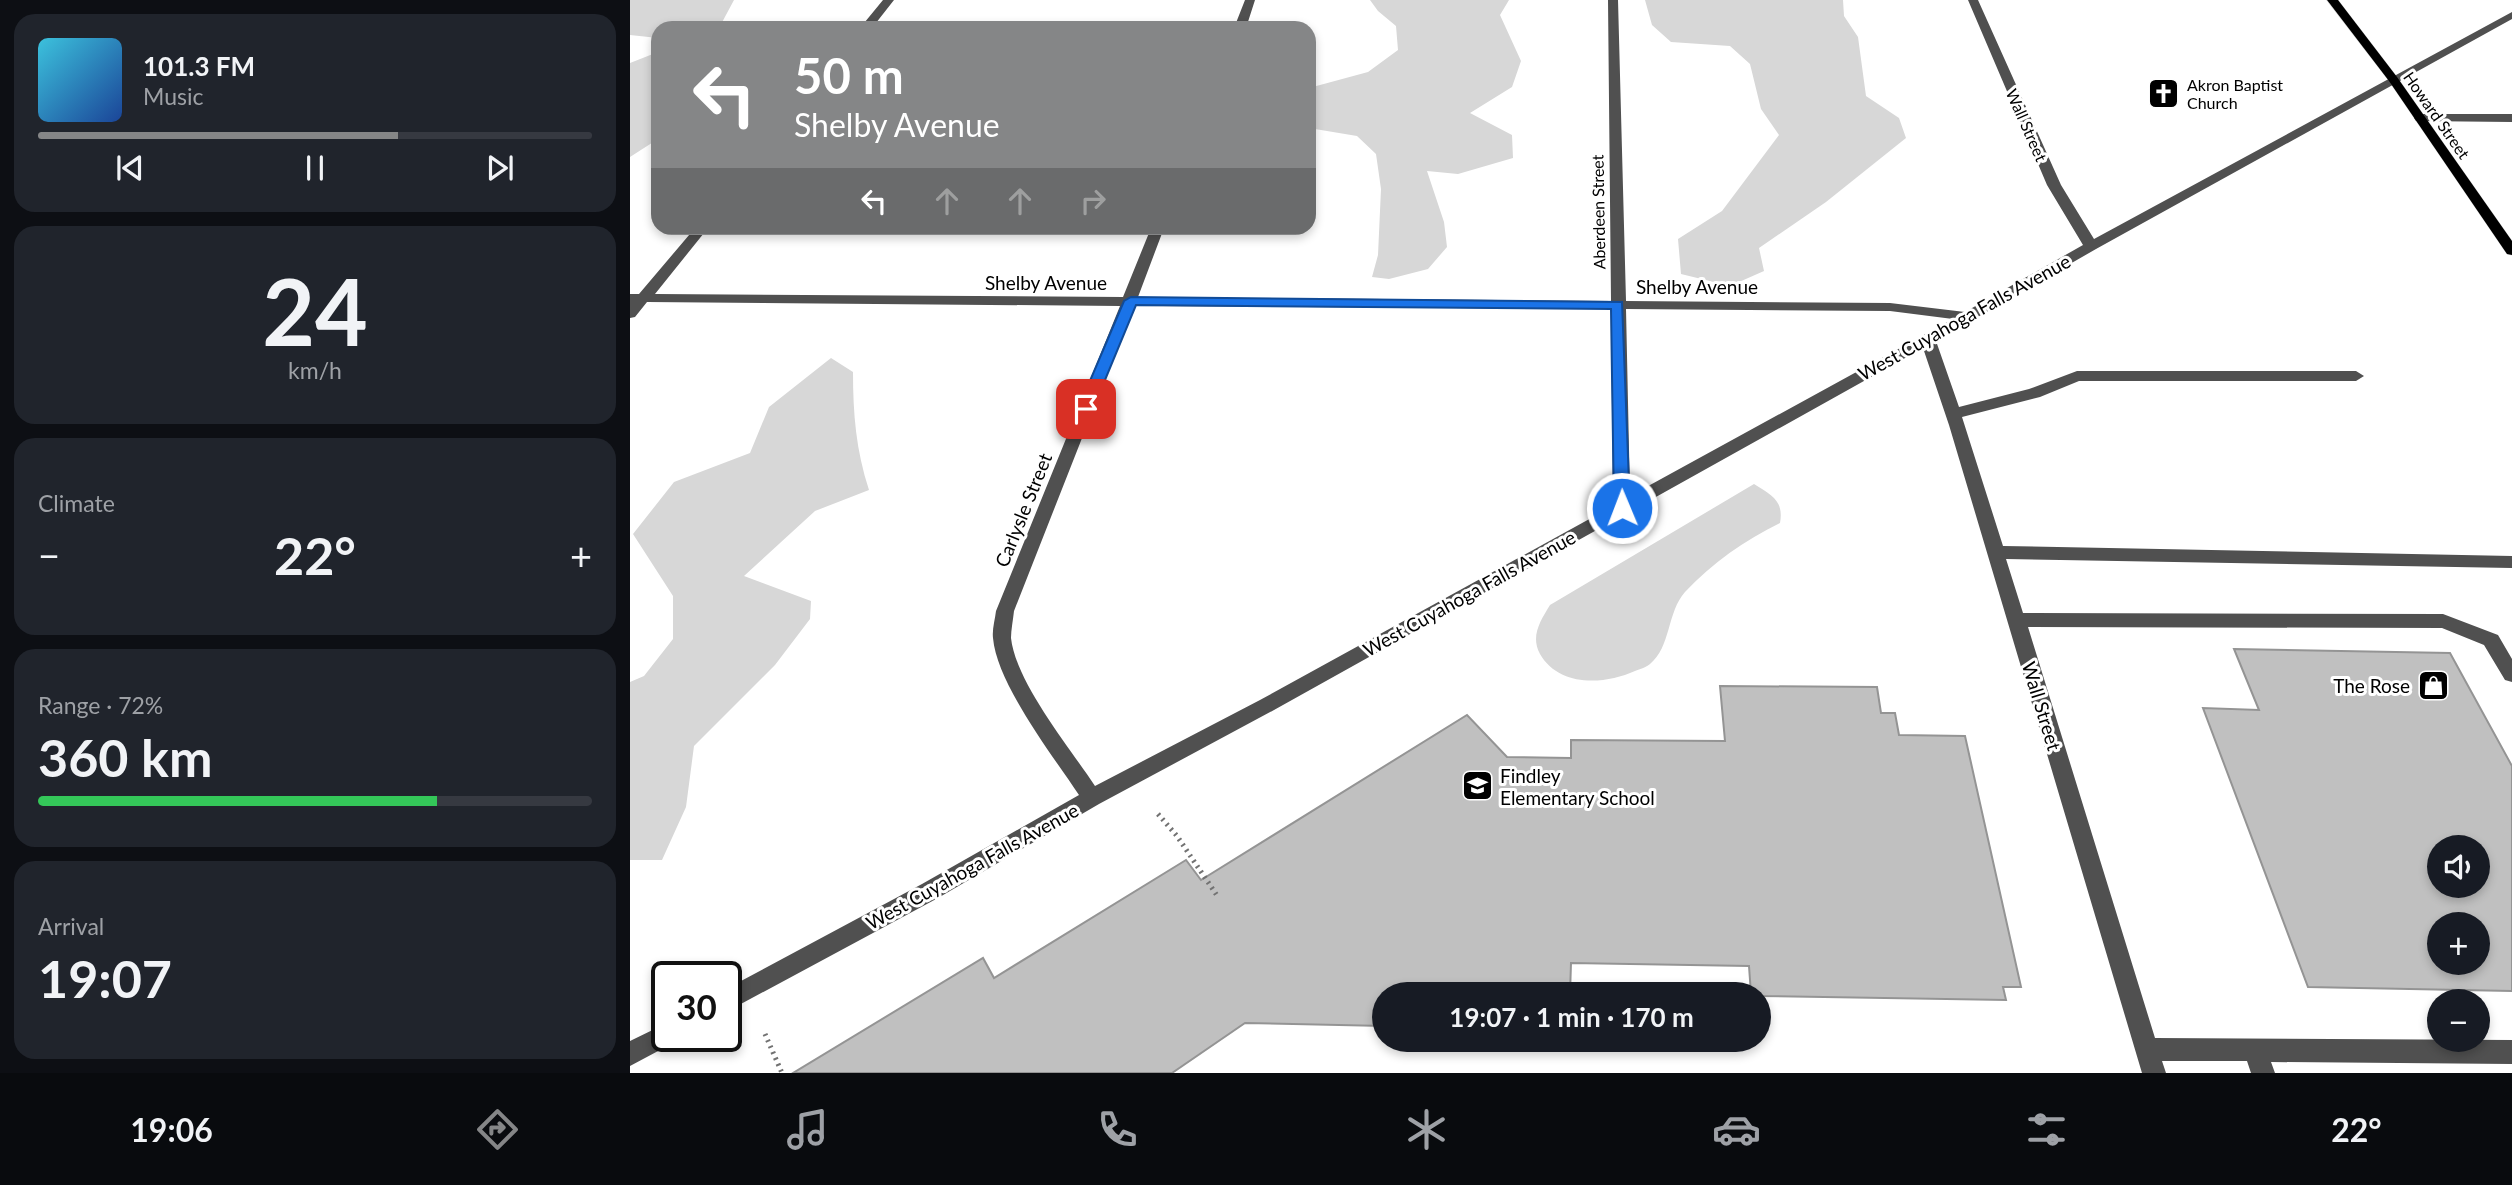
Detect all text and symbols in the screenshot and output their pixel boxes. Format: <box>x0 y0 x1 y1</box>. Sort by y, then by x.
text: 50 m <box>794 46 904 104</box>
icon: left <box>679 49 770 140</box>
text: 101.3 FM <box>143 50 255 82</box>
street label: Howard Street <box>2400 68 2474 162</box>
place label: Akron Baptist Church <box>2187 75 2283 112</box>
church icon: Akron Baptist Church <box>2147 76 2181 110</box>
text: Music <box>143 82 203 110</box>
street label: Wall Street <box>2003 86 2052 164</box>
text: Shelby Avenue <box>794 105 1000 144</box>
icon: previous <box>111 149 149 187</box>
icon: pause <box>296 149 334 187</box>
icon: next <box>481 149 519 187</box>
street label: Aberdeen Street <box>1587 154 1608 270</box>
icon: left <box>855 182 893 220</box>
icon: ahead <box>928 182 966 220</box>
icon: ahead <box>1001 182 1039 220</box>
icon: right <box>1074 182 1112 220</box>
street label: West Cuyahoga Falls Avenue <box>1854 249 2074 385</box>
text: 24 <box>262 256 368 365</box>
street label: Shelby Avenue <box>985 271 1107 294</box>
street label: Shelby Avenue <box>1636 275 1758 298</box>
text: km/h <box>288 356 342 384</box>
pin <box>1056 379 1116 439</box>
icon: arrive <box>1067 390 1105 428</box>
street label: Carlysle Street <box>990 450 1056 570</box>
position arrow <box>1585 471 1659 545</box>
text: Climate <box>38 489 115 517</box>
text: 22° <box>274 524 356 586</box>
street label: West Cuyahoga Falls Avenue <box>1359 525 1579 661</box>
text: − <box>38 532 60 578</box>
text: + <box>570 532 592 578</box>
street label: Wall Street <box>2018 659 2066 753</box>
shop icon: The Rose <box>2416 668 2450 702</box>
place label: The Rose <box>2333 674 2410 697</box>
text: Range · 72% <box>38 691 163 719</box>
text: 360 km <box>38 726 212 788</box>
place label: Findley Elementary School <box>1500 764 1655 809</box>
school or university icon: Findley Elementary School <box>1460 769 1494 803</box>
street label: West Cuyahoga Falls Avenue <box>862 798 1082 934</box>
map controls <box>2427 835 2490 1052</box>
button: sound <box>2427 835 2490 898</box>
text: Arrival <box>38 912 104 940</box>
button: + <box>2427 912 2490 975</box>
text: 19:07 <box>38 947 172 1009</box>
speed limit sign: 30 <box>651 961 742 1052</box>
button: − <box>2427 989 2490 1052</box>
text: 19:07 · 1 min · 170 m <box>1449 1001 1694 1033</box>
icon: directions <box>473 1105 522 1154</box>
icon: music <box>783 1105 832 1154</box>
icon: phone <box>1093 1105 1142 1154</box>
icon: climate <box>1402 1105 1451 1154</box>
icon: car <box>1712 1105 1761 1154</box>
icon: filters <box>2022 1105 2071 1154</box>
text: 19:06 <box>130 1110 213 1149</box>
text: 22° <box>2331 1110 2382 1149</box>

